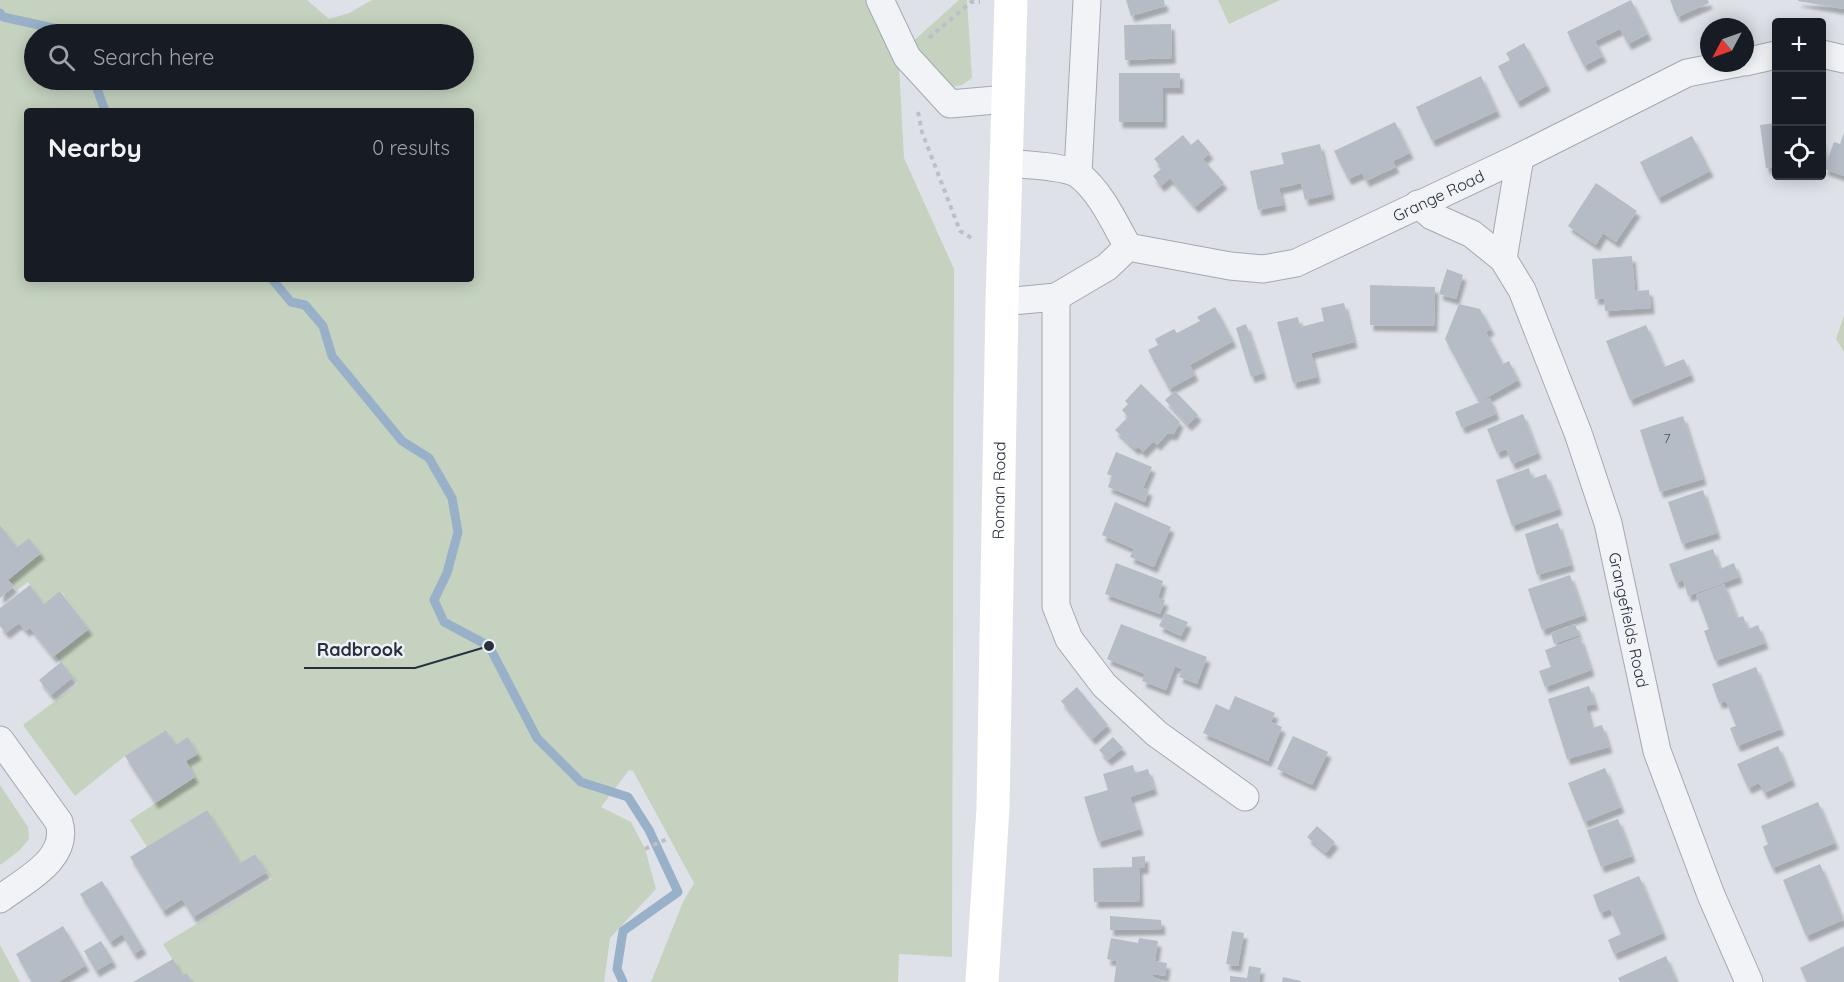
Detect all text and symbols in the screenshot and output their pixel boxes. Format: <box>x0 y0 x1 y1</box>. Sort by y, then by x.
north arrow <box>1700 18 1754 72</box>
map controls <box>1772 18 1826 180</box>
button: + <box>1772 18 1826 72</box>
search box <box>24 24 474 90</box>
icon: search <box>45 41 78 74</box>
text: Search here <box>93 43 214 71</box>
button: − <box>1772 72 1826 126</box>
button: locate <box>1772 126 1826 180</box>
text: Nearby <box>48 131 142 164</box>
text: 0 results <box>372 135 450 160</box>
street label: Grange Road <box>1389 165 1487 226</box>
house number: 7 <box>1663 429 1671 447</box>
street label: Roman Road <box>988 441 1010 540</box>
street label: Grangefields Road <box>1605 550 1653 689</box>
callout: Radbrook <box>304 632 415 668</box>
text: Radbrook <box>317 638 403 661</box>

